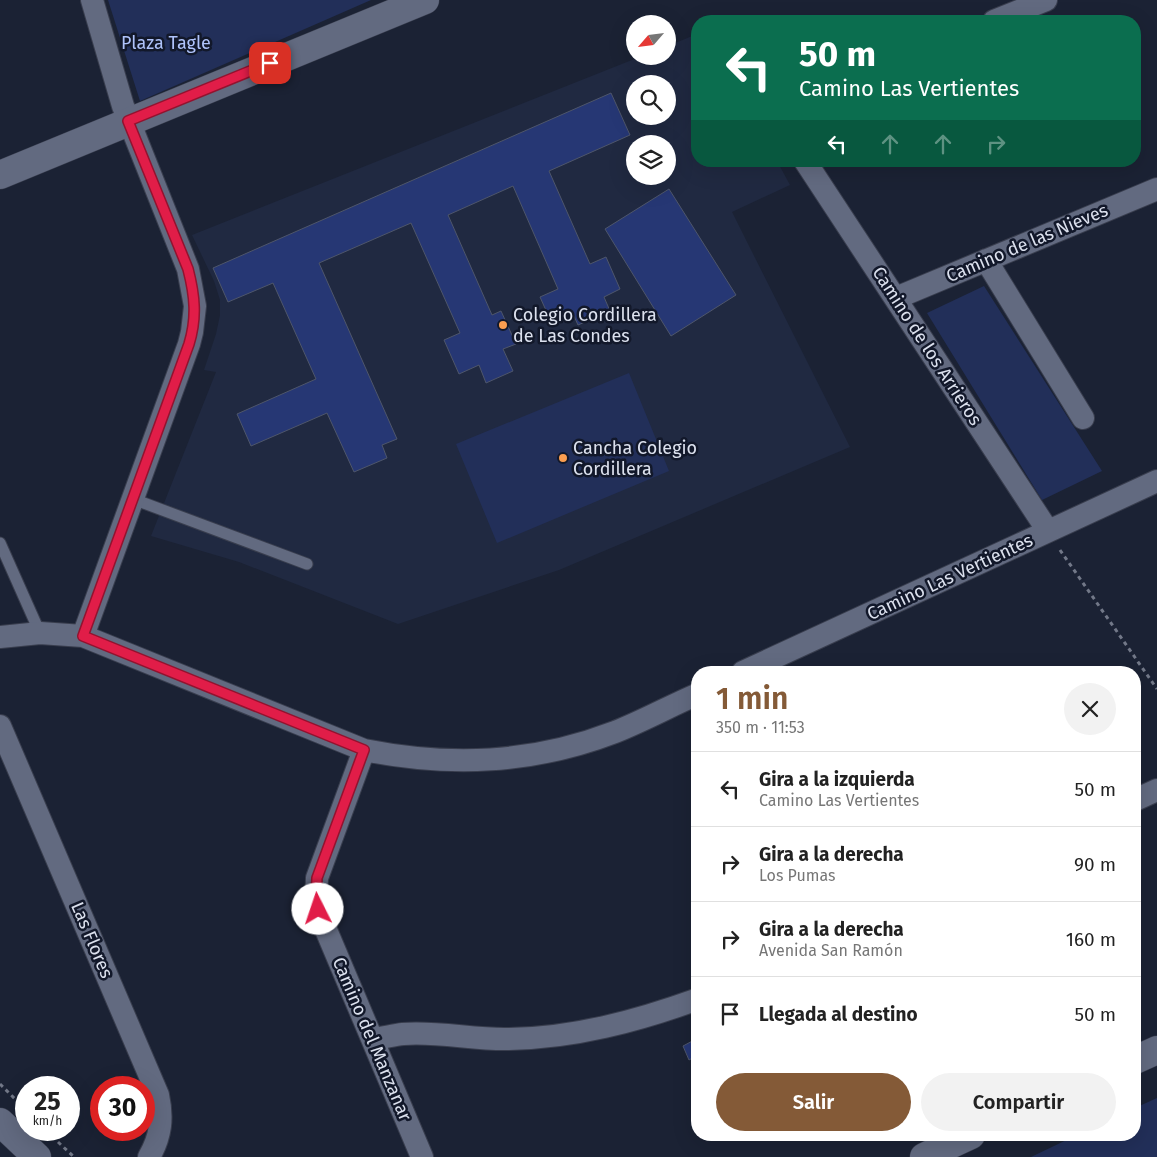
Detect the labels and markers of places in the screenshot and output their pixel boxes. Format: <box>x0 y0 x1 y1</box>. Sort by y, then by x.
pin <box>249 42 291 84</box>
place label: Colegio Cordillera de Las Condes <box>513 304 657 347</box>
marker: Colegio Cordillera de Las Condes <box>497 319 509 331</box>
place label: Cancha Colegio Cordillera <box>573 437 697 480</box>
marker: Cancha Colegio Cordillera <box>557 452 569 464</box>

